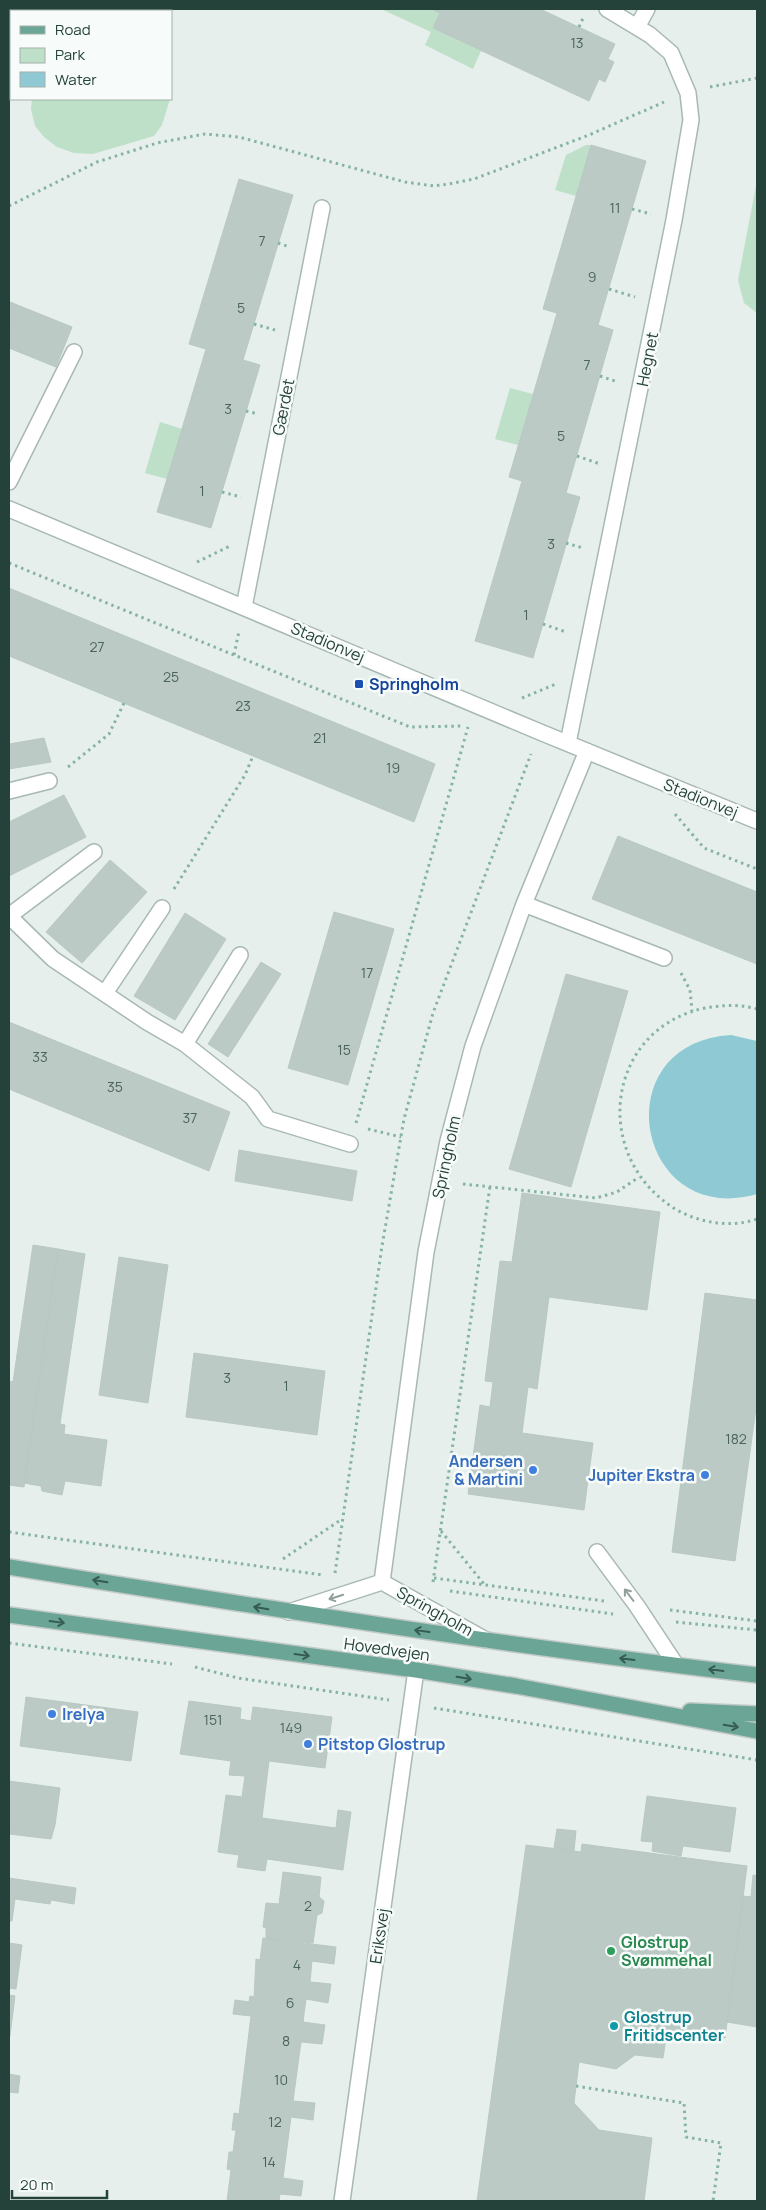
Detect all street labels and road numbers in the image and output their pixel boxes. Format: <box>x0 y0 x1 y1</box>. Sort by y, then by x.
street label: Hegnet <box>631 330 663 388</box>
street label: Gærdet <box>267 377 299 437</box>
street label: Stadionvej <box>288 617 368 667</box>
street label: Stadionvej <box>660 773 742 823</box>
street label: Springholm <box>426 1114 466 1200</box>
street label: Springholm <box>393 1581 477 1641</box>
street label: Hovedvejen <box>343 1632 431 1666</box>
street label: Eriksvej <box>364 1907 394 1965</box>

